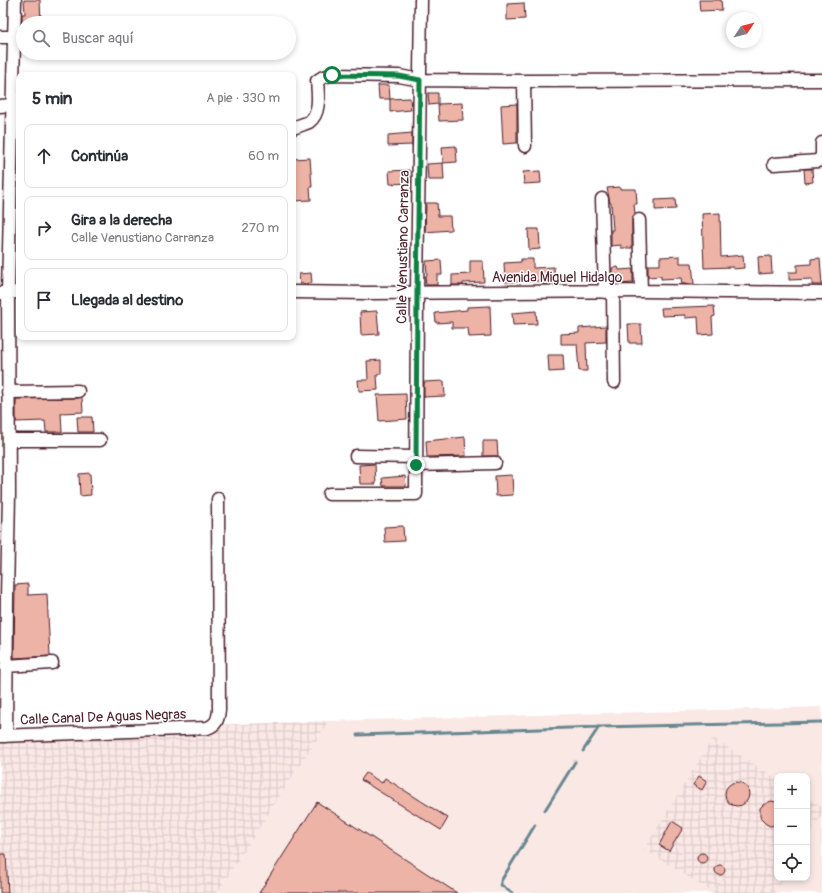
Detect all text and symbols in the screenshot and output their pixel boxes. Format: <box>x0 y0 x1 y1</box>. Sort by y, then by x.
north arrow <box>726 12 762 48</box>
search box <box>16 16 296 60</box>
icon: search <box>30 27 52 49</box>
text: Buscar aquí <box>62 29 134 48</box>
route start <box>323 66 341 84</box>
text: 5 min <box>32 88 72 109</box>
text: A pie · 330 m <box>206 90 280 106</box>
icon: ahead <box>33 145 55 167</box>
text: Continúa <box>71 147 128 166</box>
text: 60 m <box>248 148 279 164</box>
street label: Calle Venustiano Carranza <box>393 170 413 324</box>
text: Gira a la derecha <box>71 211 172 230</box>
icon: right <box>33 217 55 239</box>
text: 270 m <box>242 220 279 236</box>
text: Calle Venustiano Carranza <box>71 230 214 246</box>
street label: Avenida Miguel Hidalgo <box>492 269 623 286</box>
icon: arrive <box>33 289 55 311</box>
text: Llegada al destino <box>71 291 183 310</box>
route end <box>407 456 425 474</box>
street label: Calle Canal De Aguas Negras <box>20 706 187 728</box>
map controls <box>774 773 810 881</box>
button: + <box>774 773 810 809</box>
button: − <box>774 809 810 845</box>
button: locate <box>774 845 810 881</box>

